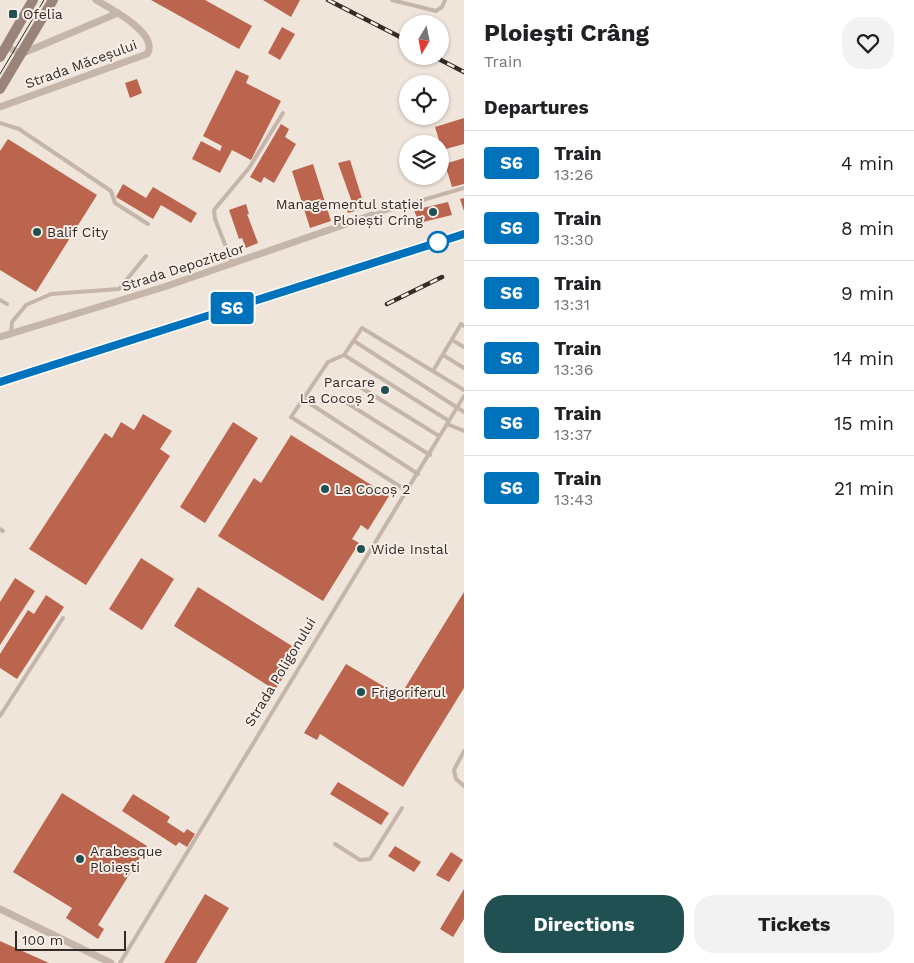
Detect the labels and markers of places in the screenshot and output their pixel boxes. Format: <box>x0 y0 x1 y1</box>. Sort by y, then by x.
place label: Ofelia <box>23 6 63 22</box>
marker: Ofelia <box>7 8 19 20</box>
place label: Managementul stației Ploiești Crîng <box>276 196 424 229</box>
marker: Managementul stației Ploiești Crîng <box>427 206 439 218</box>
place label: Balif City <box>47 224 109 240</box>
marker: Balif City <box>31 226 43 238</box>
unlabelled marker <box>427 231 449 253</box>
place label: Parcare La Cocoș 2 <box>300 374 375 407</box>
marker: Parcare La Cocoș 2 <box>379 384 391 396</box>
place label: La Cocoș 2 <box>335 481 410 498</box>
marker: La Cocoș 2 <box>319 483 331 495</box>
place label: Wide Instal <box>371 541 449 557</box>
marker: Wide Instal <box>355 543 367 555</box>
place label: Frigoriferul <box>371 684 446 700</box>
marker: Frigoriferul <box>355 686 367 698</box>
place label: Arabesque Ploiești <box>90 843 162 876</box>
marker: Arabesque Ploiești <box>74 853 86 865</box>

